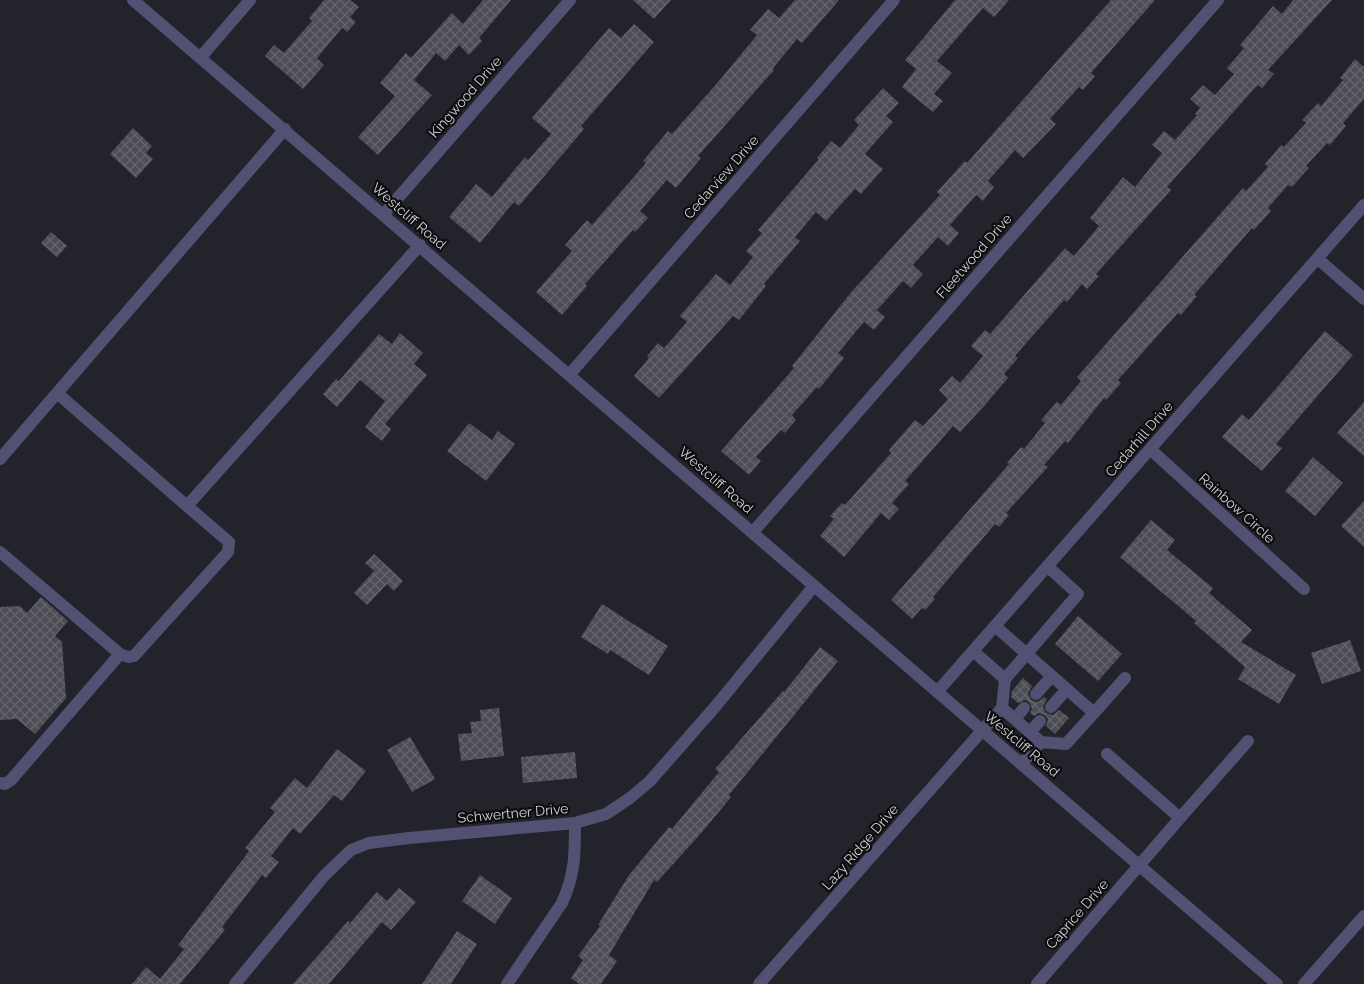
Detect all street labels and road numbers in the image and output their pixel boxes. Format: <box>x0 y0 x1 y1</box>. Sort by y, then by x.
street label: Kingwood Drive <box>425 53 505 141</box>
street label: Cedarview Drive <box>680 132 762 222</box>
street label: Westcliff Road <box>369 180 449 252</box>
street label: Fleetwood Drive <box>933 211 1015 301</box>
street label: Cedarhill Drive <box>1102 398 1176 480</box>
street label: Westcliff Road <box>676 444 756 516</box>
street label: Rainbow Circle <box>1196 470 1278 546</box>
street label: Westcliff Road <box>981 708 1063 780</box>
street label: Schwertner Drive <box>457 800 569 826</box>
street label: Lazy Ridge Drive <box>818 801 902 893</box>
street label: Caprice Drive <box>1043 876 1111 952</box>

